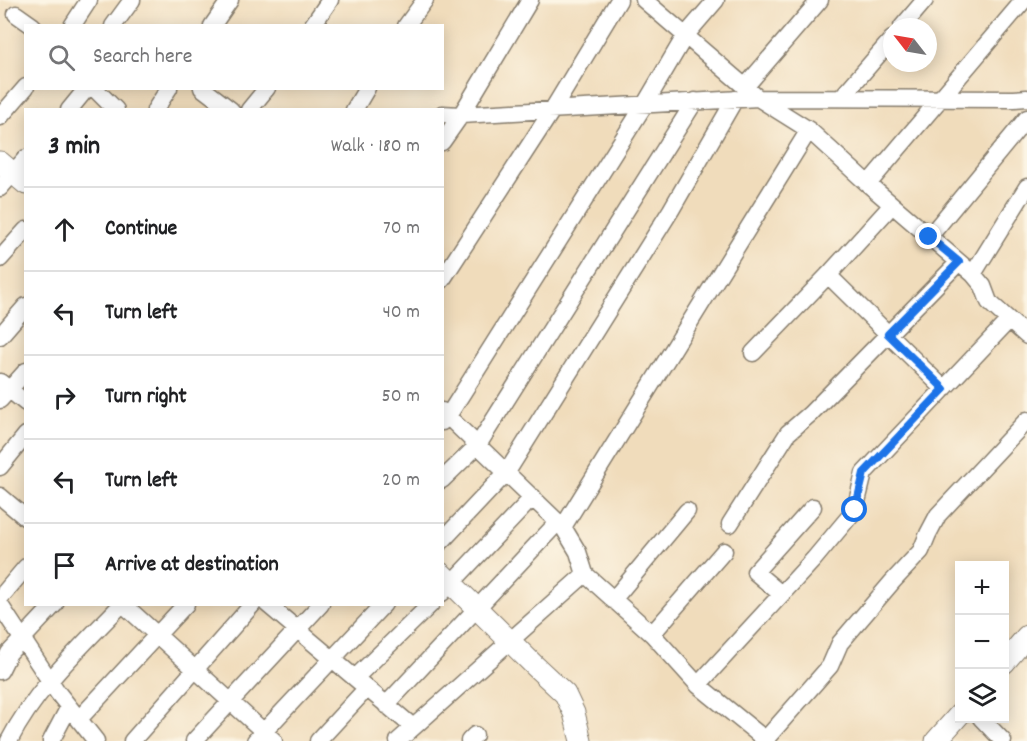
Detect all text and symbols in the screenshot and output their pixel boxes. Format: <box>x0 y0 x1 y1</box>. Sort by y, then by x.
north arrow <box>883 18 937 72</box>
search box <box>24 24 444 90</box>
icon: search <box>45 41 78 74</box>
text: Search here <box>93 42 192 73</box>
text: 3 min <box>48 129 100 166</box>
text: Walk · 180 m <box>331 133 420 161</box>
icon: ahead <box>48 213 81 246</box>
text: Continue <box>105 214 177 245</box>
text: 70 m <box>383 215 420 243</box>
route end <box>915 223 941 249</box>
icon: left <box>48 297 81 330</box>
text: Turn left <box>105 298 177 329</box>
text: 40 m <box>382 299 420 327</box>
icon: right <box>48 381 81 414</box>
text: Turn right <box>105 382 187 413</box>
text: 50 m <box>382 383 420 411</box>
icon: left <box>48 465 81 498</box>
text: Turn left <box>105 466 177 497</box>
text: 20 m <box>382 467 420 495</box>
route start <box>841 496 867 522</box>
icon: arrive <box>48 549 81 582</box>
text: Arrive at destination <box>105 550 279 581</box>
map controls <box>955 561 1009 723</box>
button: + <box>955 561 1009 615</box>
button: − <box>955 615 1009 669</box>
button: layers <box>955 669 1009 723</box>

